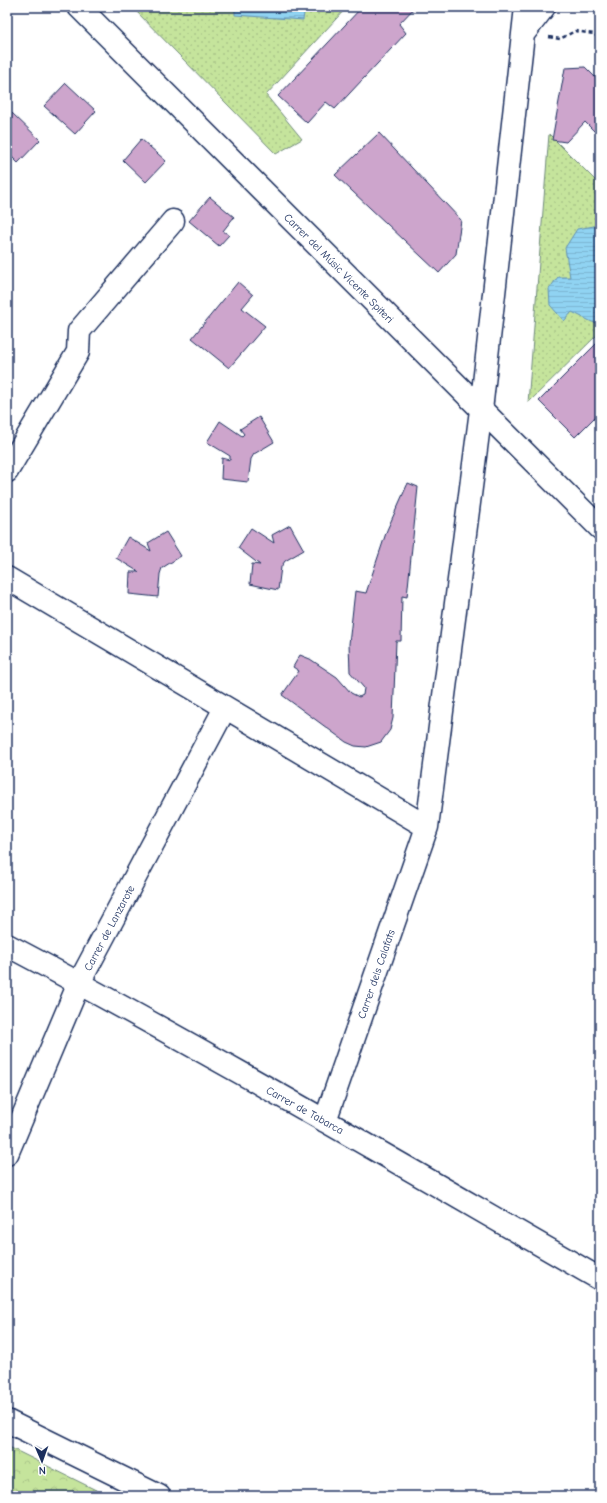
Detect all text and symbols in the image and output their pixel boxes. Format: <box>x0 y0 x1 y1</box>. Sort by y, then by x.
street label: Carrer del Músic Vicente Spiteri <box>281 211 396 326</box>
street label: Carrer de Lanzarote <box>81 883 138 973</box>
street label: Carrer dels Calafats <box>355 928 398 1020</box>
street label: Carrer de Tabarca <box>264 1084 346 1137</box>
north arrow <box>22 1441 62 1481</box>
text: N <box>39 1464 46 1477</box>

